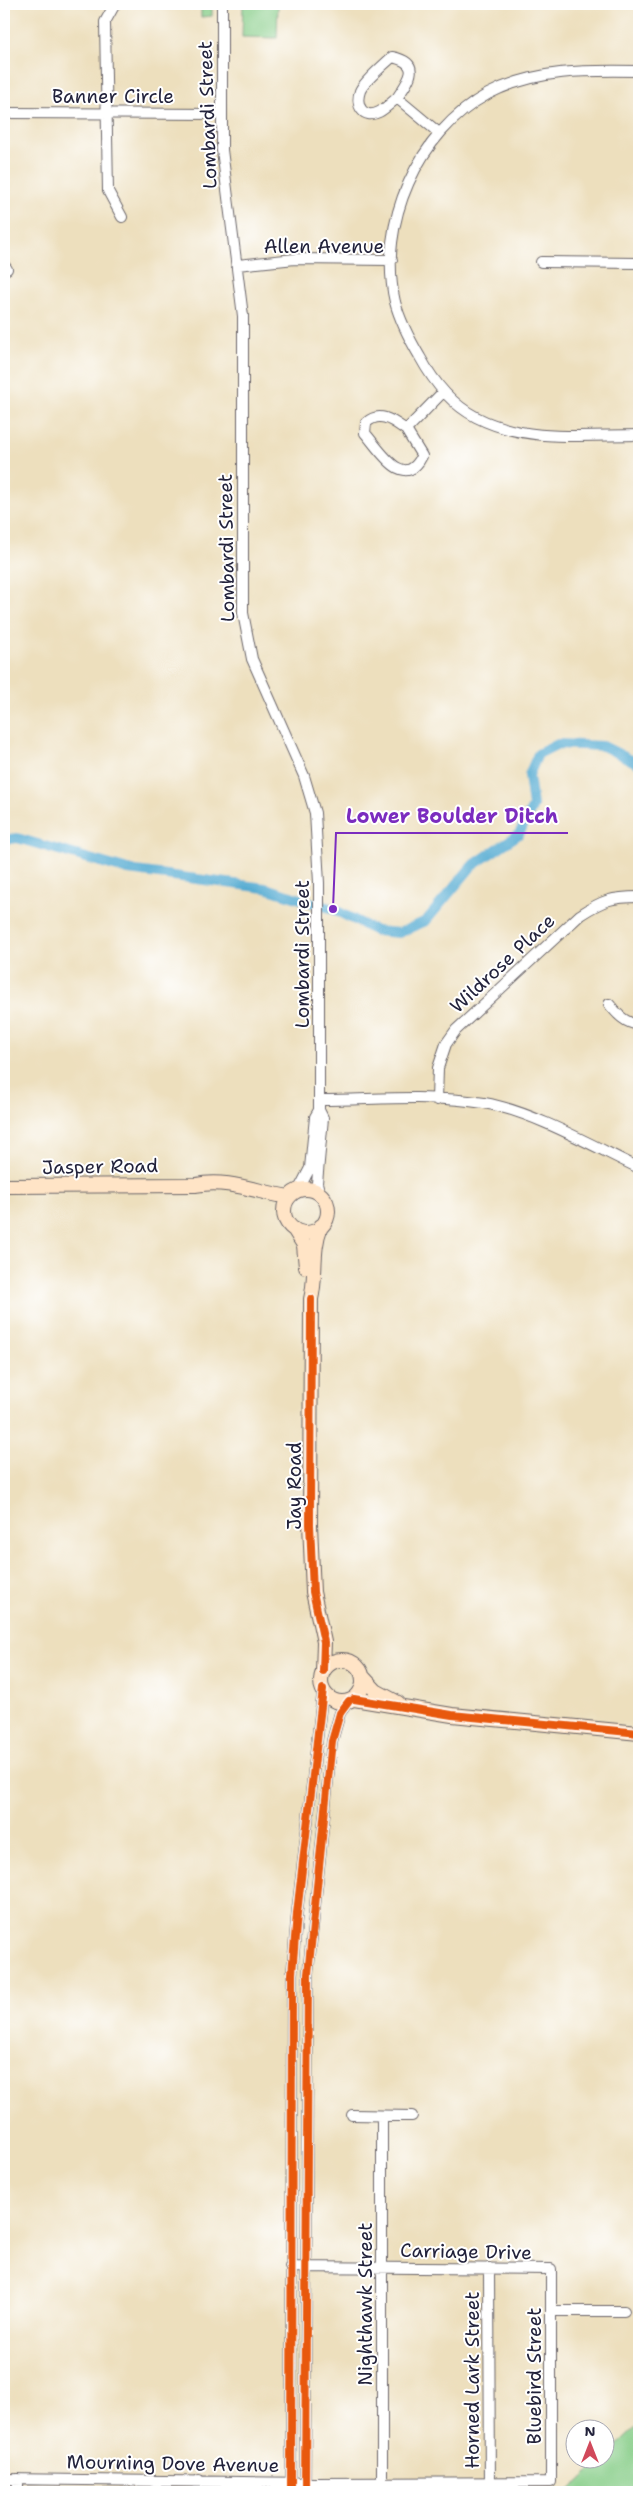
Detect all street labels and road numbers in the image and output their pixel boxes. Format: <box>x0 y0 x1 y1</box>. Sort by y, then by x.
street label: Lombardi Street <box>192 40 223 190</box>
street label: Banner Circle <box>52 84 174 109</box>
street label: Allen Avenue <box>264 234 384 259</box>
street label: Lombardi Street <box>213 474 240 622</box>
street label: Lombardi Street <box>290 880 315 1028</box>
street label: Wildrose Place <box>445 908 560 1018</box>
street label: Jasper Road <box>42 1153 158 1180</box>
street label: Jay Road <box>282 1442 307 1530</box>
street label: Nighthawk Street <box>353 2222 378 2386</box>
street label: Carriage Drive <box>400 2238 532 2265</box>
street label: Horned Lark Street <box>460 2291 485 2469</box>
street label: Bluebird Street <box>522 2307 547 2445</box>
street label: Mourning Dove Avenue <box>66 2449 280 2478</box>

